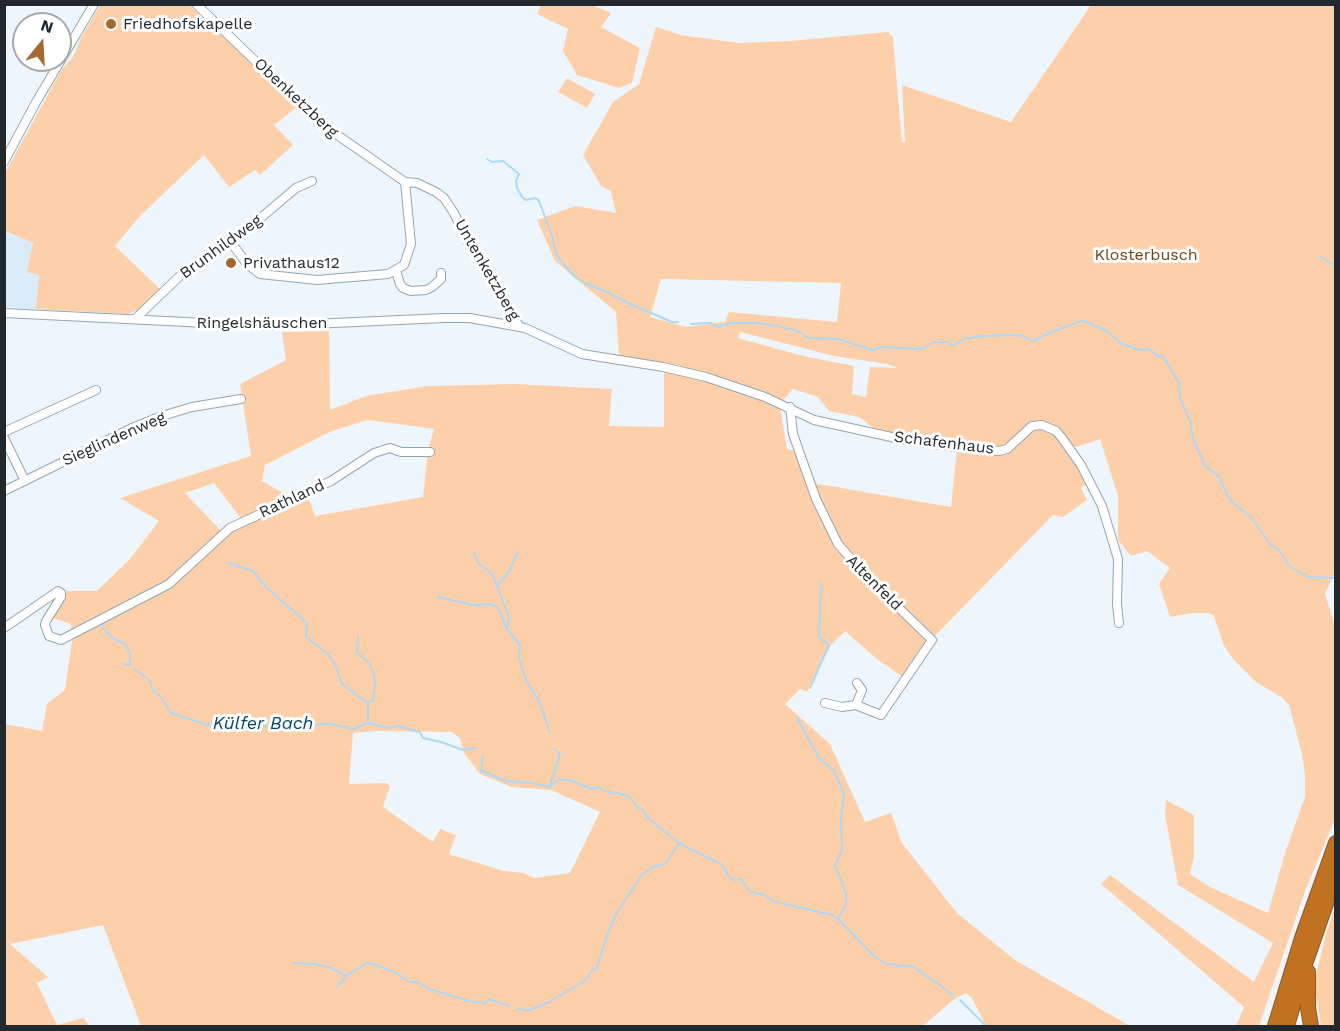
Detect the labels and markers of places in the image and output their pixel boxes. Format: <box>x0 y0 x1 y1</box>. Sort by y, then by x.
place label: Friedhofskapelle <box>123 14 252 34</box>
marker: Friedhofskapelle <box>104 17 118 31</box>
place label: Privathaus12 <box>243 253 340 273</box>
marker: Privathaus12 <box>224 256 238 270</box>

